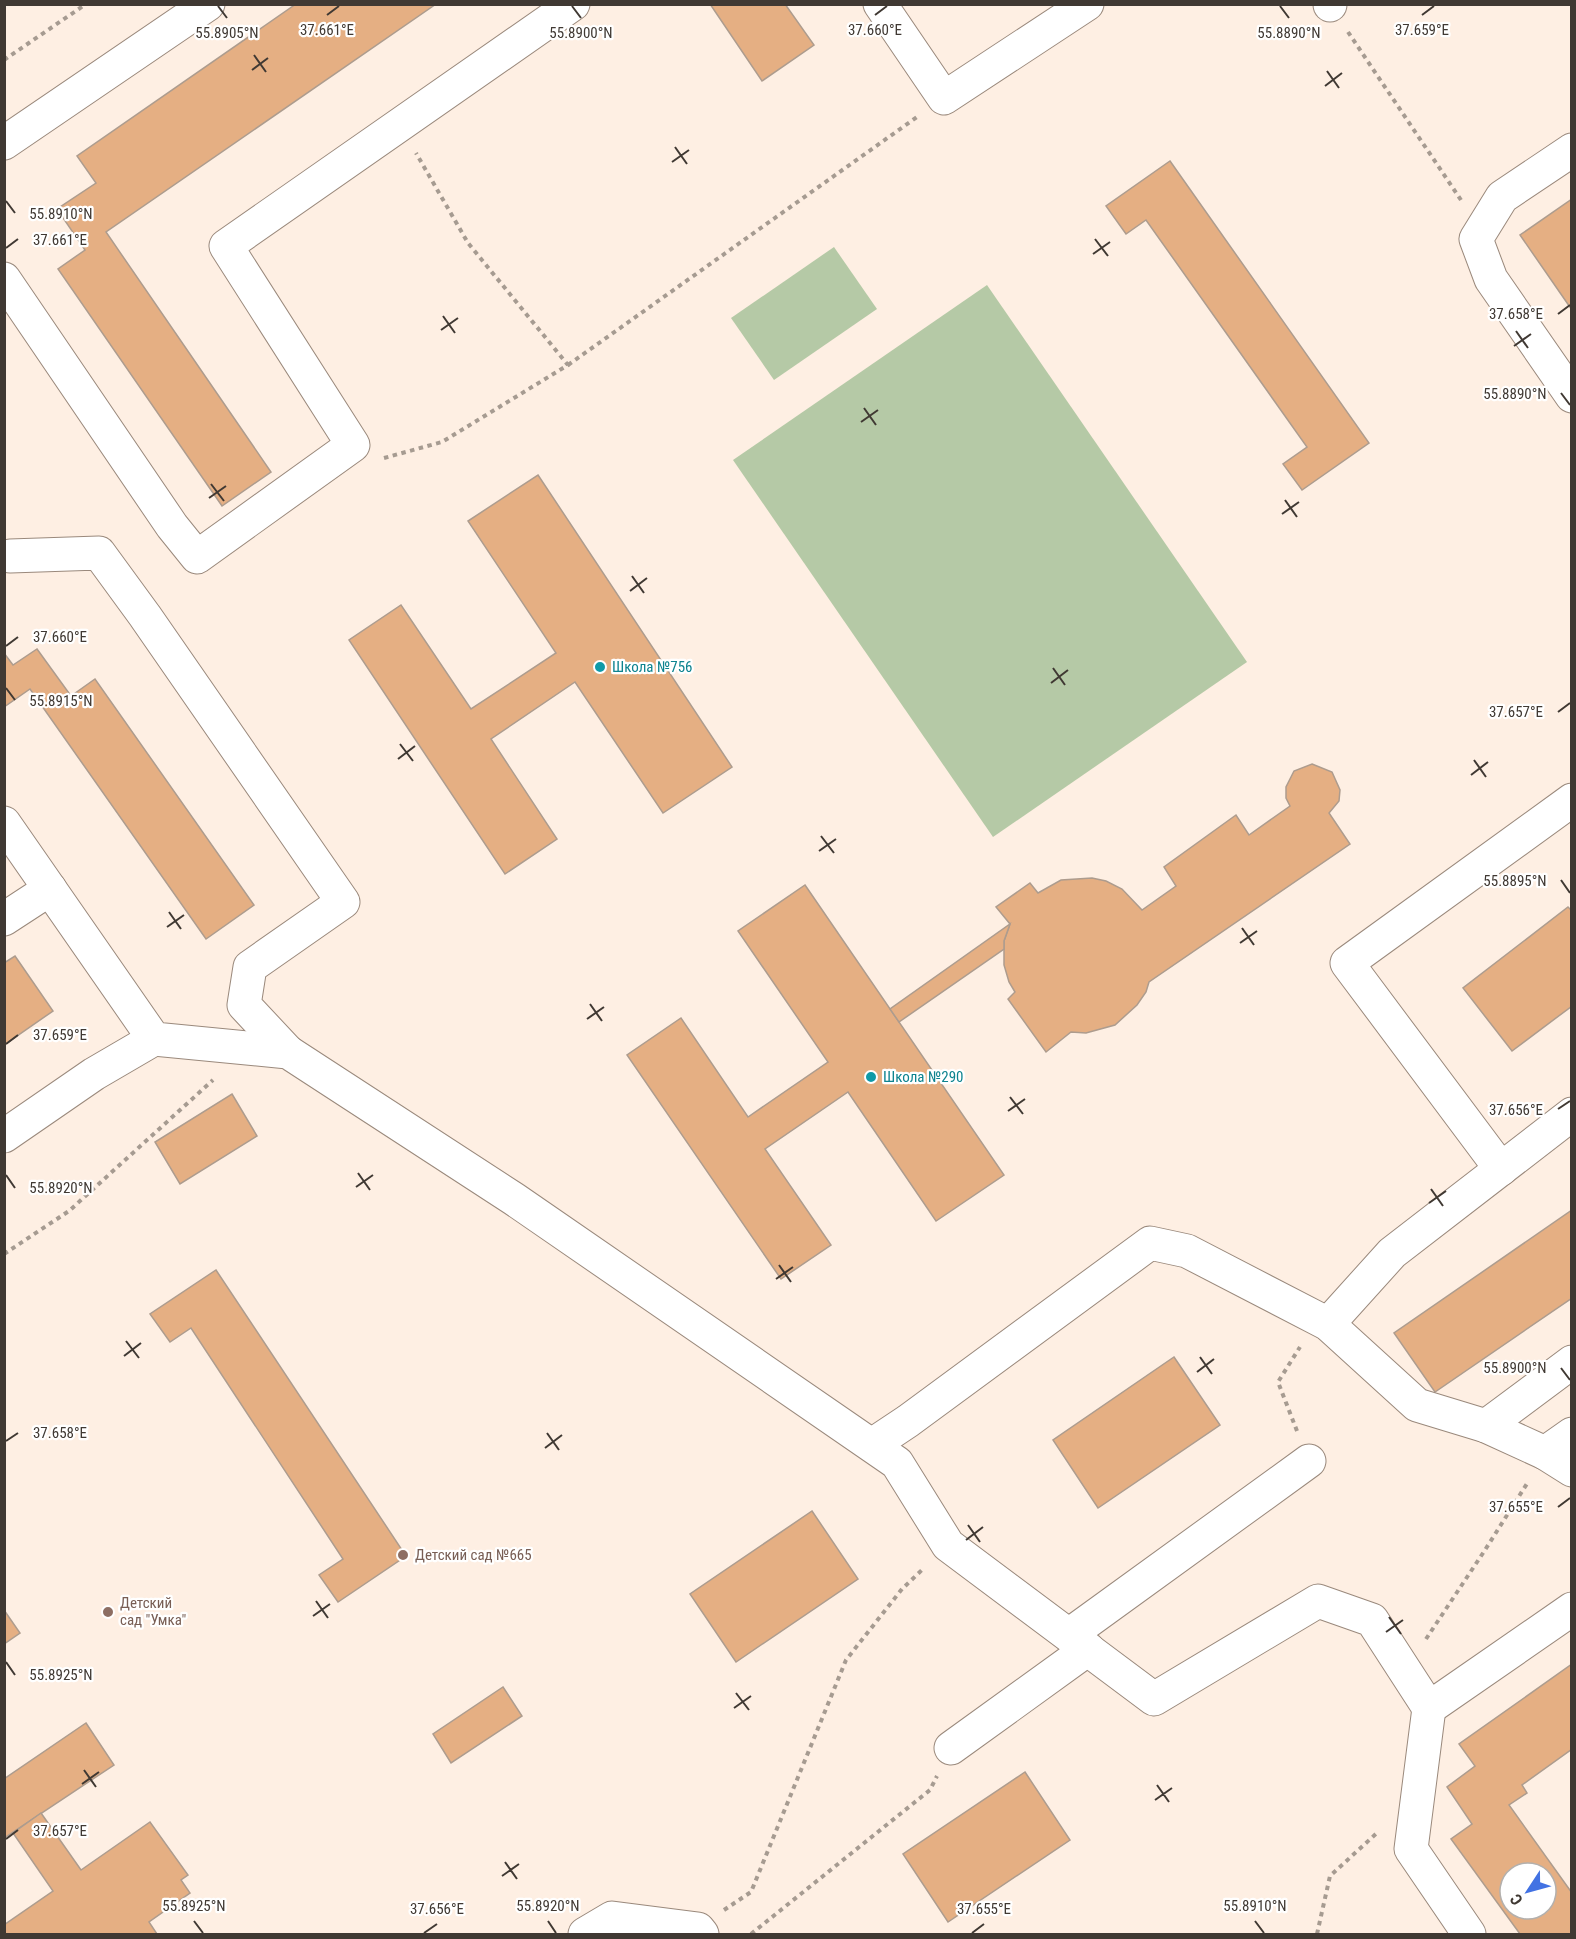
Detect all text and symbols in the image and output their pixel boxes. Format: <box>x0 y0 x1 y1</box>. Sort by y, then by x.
text: 37.661°E <box>300 21 354 39</box>
text: 37.660°E <box>848 21 902 39</box>
text: 37.659°E <box>1395 21 1449 39</box>
text: 55.8905°N <box>195 24 259 42</box>
text: 55.8900°N <box>549 24 613 42</box>
text: 55.8890°N <box>1257 24 1321 42</box>
text: 55.8910°N <box>29 205 93 223</box>
text: 37.661°E <box>33 231 87 249</box>
text: 37.658°E <box>1489 305 1543 323</box>
text: 55.8890°N <box>1483 385 1547 403</box>
text: 37.660°E <box>33 628 87 646</box>
place label: Школа №756 <box>612 658 692 676</box>
marker: Школа №756 <box>593 660 607 674</box>
text: 55.8915°N <box>29 692 93 710</box>
text: 37.657°E <box>1489 703 1543 721</box>
text: 55.8895°N <box>1483 872 1547 890</box>
text: 37.659°E <box>33 1026 87 1044</box>
place label: Школа №290 <box>883 1068 963 1086</box>
marker: Школа №290 <box>864 1070 878 1084</box>
text: 37.656°E <box>1489 1101 1543 1119</box>
text: 55.8920°N <box>29 1179 93 1197</box>
text: 55.8900°N <box>1483 1359 1547 1377</box>
text: 37.658°E <box>33 1424 87 1442</box>
text: 37.655°E <box>1489 1498 1543 1516</box>
place label: Детский сад №665 <box>415 1546 532 1564</box>
marker: Детский сад №665 <box>396 1548 410 1562</box>
place label: Детский сад "Умка" <box>120 1594 186 1629</box>
marker: Детский сад "Умка" <box>101 1605 115 1619</box>
text: 55.8925°N <box>29 1666 93 1684</box>
text: 37.657°E <box>33 1822 87 1840</box>
north arrow <box>1498 1861 1558 1921</box>
text: С <box>1506 1890 1527 1909</box>
text: 55.8925°N <box>162 1897 226 1915</box>
text: 55.8920°N <box>516 1897 580 1915</box>
text: 55.8910°N <box>1223 1897 1287 1915</box>
text: 37.656°E <box>410 1900 464 1918</box>
text: 37.655°E <box>957 1900 1011 1918</box>

